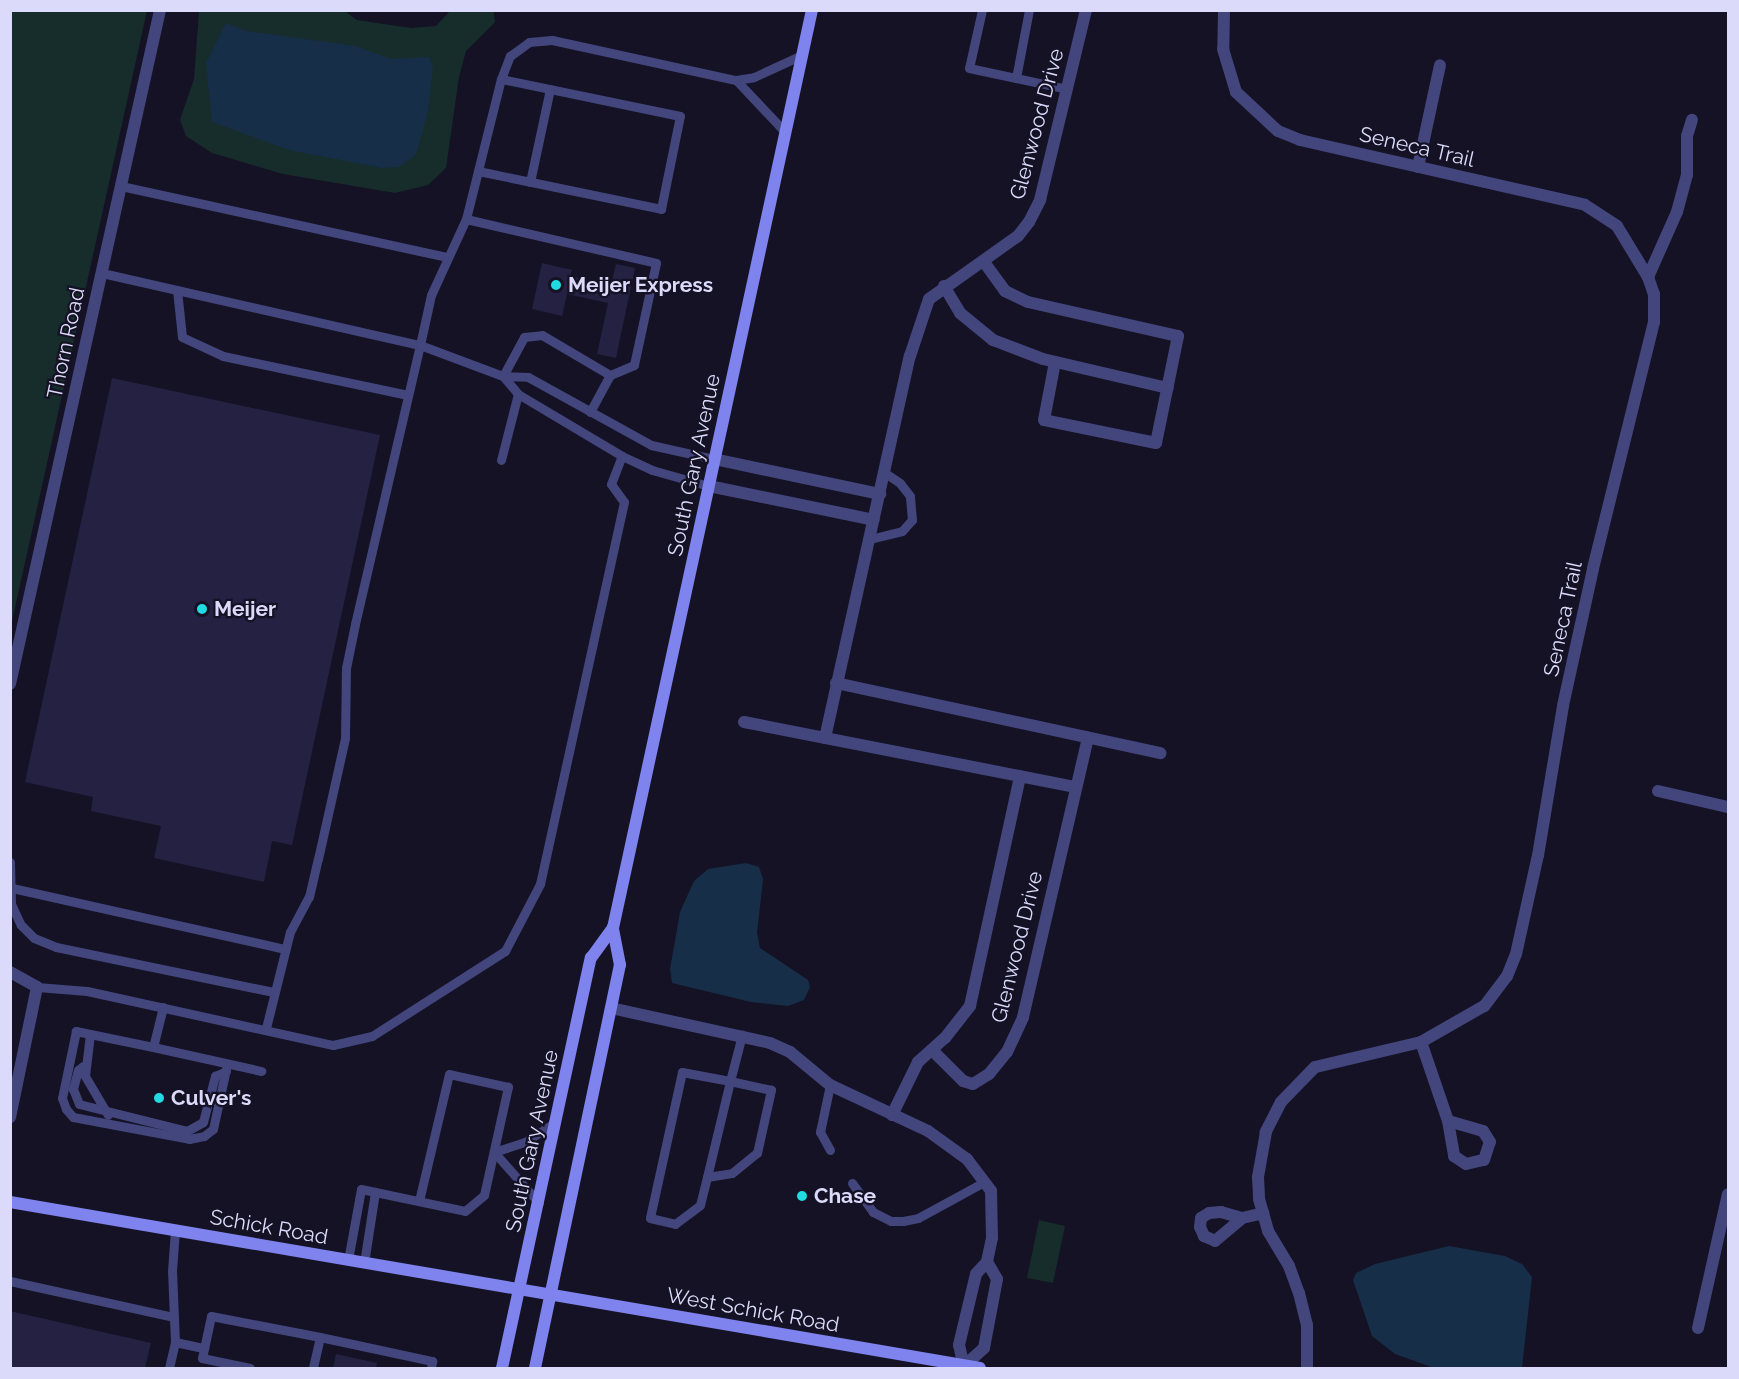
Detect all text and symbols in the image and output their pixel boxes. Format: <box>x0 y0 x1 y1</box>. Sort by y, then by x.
street label: Glenwood Drive <box>1005 46 1069 202</box>
street label: Seneca Trail <box>1357 121 1477 173</box>
place label: Meijer Express <box>568 272 714 298</box>
marker: Meijer Express <box>549 278 563 292</box>
street label: Thorn Road <box>42 285 90 401</box>
street label: South Gary Avenue <box>662 371 726 559</box>
street label: Seneca Trail <box>1538 559 1588 679</box>
place label: Meijer <box>214 596 276 622</box>
marker: Meijer <box>195 602 209 616</box>
street label: Glenwood Drive <box>986 869 1048 1025</box>
street label: South Gary Avenue <box>500 1047 564 1235</box>
place label: Culver's <box>171 1085 251 1111</box>
marker: Culver's <box>152 1091 166 1105</box>
place label: Chase <box>814 1183 876 1209</box>
marker: Chase <box>795 1189 809 1203</box>
street label: Schick Road <box>208 1204 330 1250</box>
street label: West Schick Road <box>665 1282 841 1338</box>

